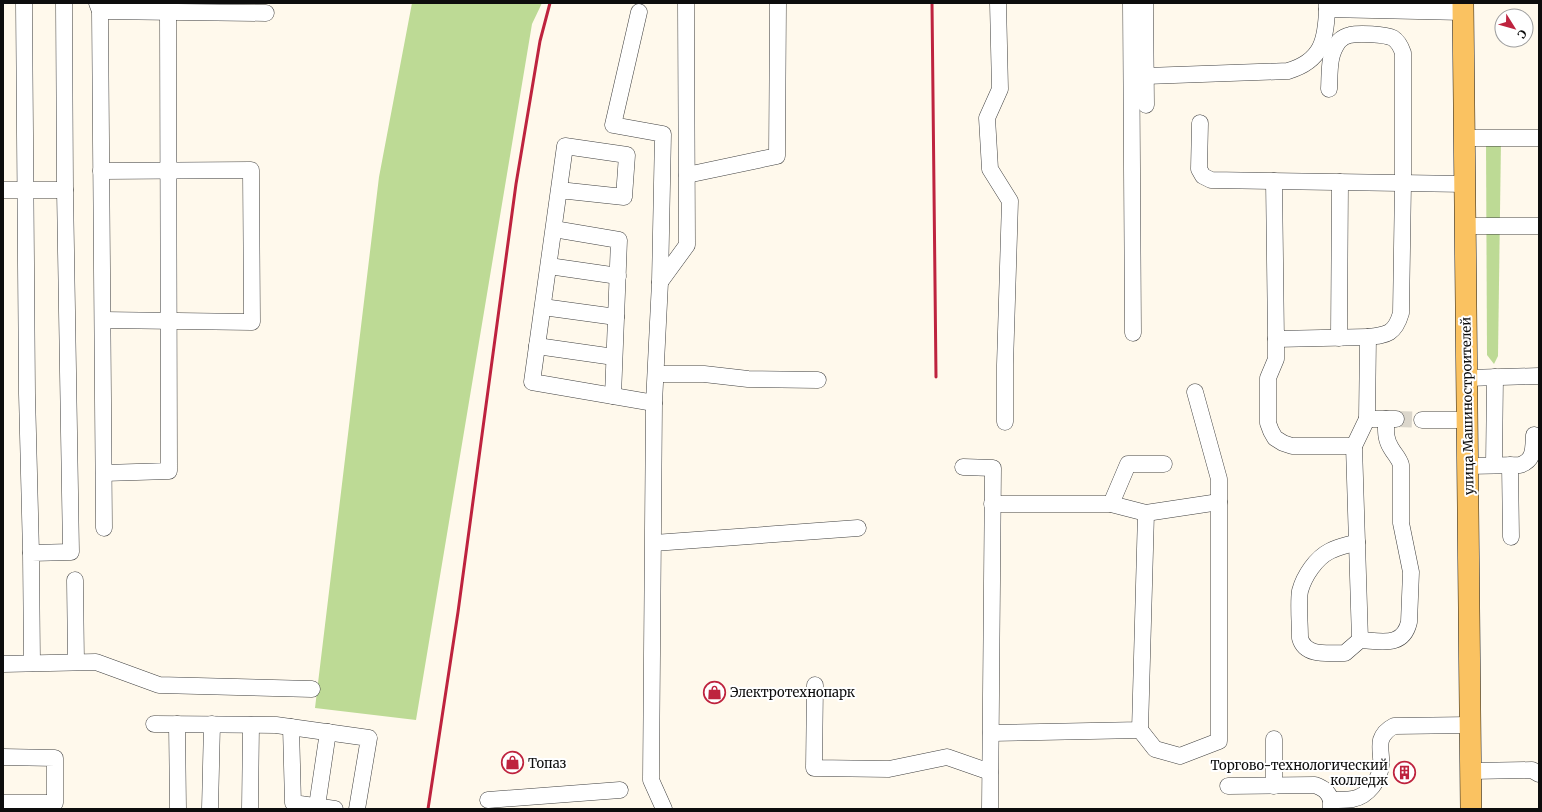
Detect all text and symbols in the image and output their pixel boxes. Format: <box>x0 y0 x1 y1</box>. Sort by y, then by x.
north arrow <box>1494 8 1534 48</box>
text: С <box>1514 27 1530 41</box>
street label: улица Машиностроителей <box>1457 317 1478 495</box>
shop icon: Электротехнопарк <box>702 679 728 705</box>
place label: Электротехнопарк <box>730 684 856 701</box>
shop icon: Топаз <box>500 750 526 776</box>
place label: Топаз <box>528 755 566 772</box>
place label: Торгово-технологический колледж <box>1211 757 1388 789</box>
building icon: Торгово-технологический колледж <box>1391 759 1417 785</box>

